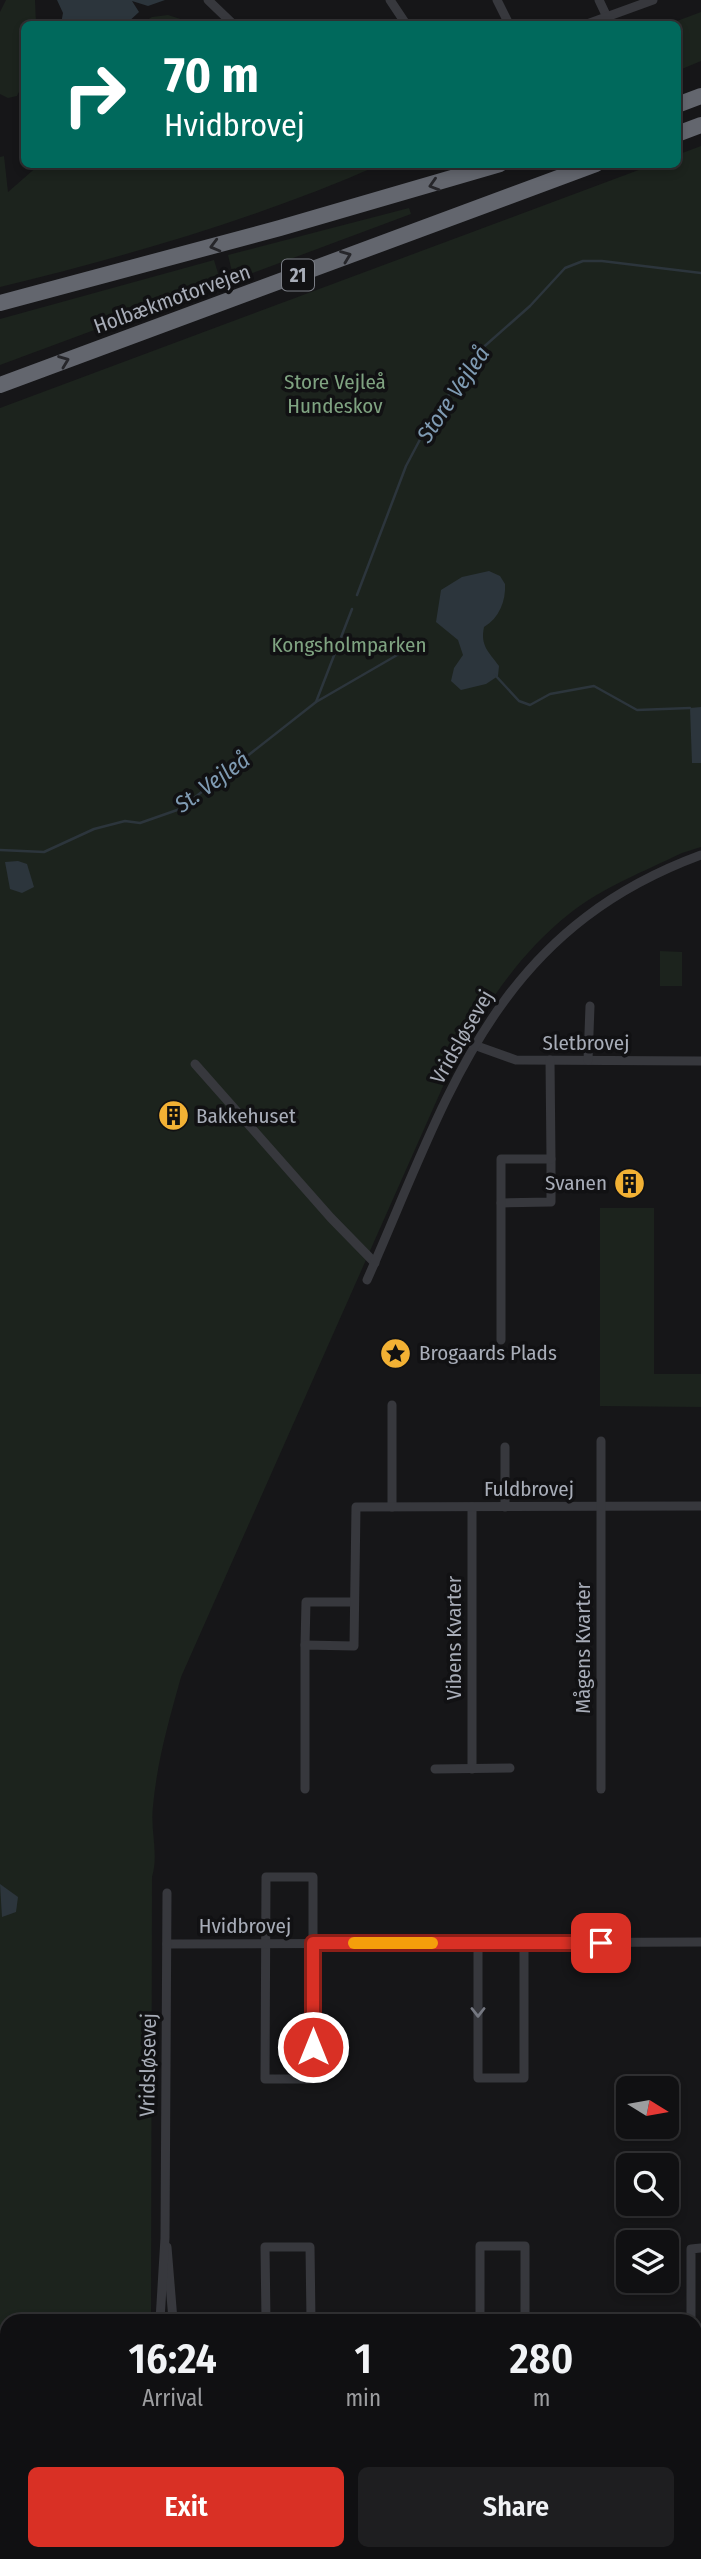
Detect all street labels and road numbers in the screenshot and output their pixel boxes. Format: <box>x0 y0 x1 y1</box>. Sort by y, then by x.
street label: Holbækmotorvejen <box>90 259 254 339</box>
road number: 21 <box>282 260 314 290</box>
street label: Vridsløsevej <box>425 985 499 1089</box>
street label: Sletbrovej <box>543 1030 629 1056</box>
street label: Fuldbrovej <box>484 1476 574 1502</box>
street label: Vibens Kvarter <box>441 1575 467 1700</box>
street label: Mågens Kvarter <box>570 1581 596 1714</box>
street label: Hvidbrovej <box>199 1913 291 1939</box>
street label: Vridsløsevej <box>134 2013 162 2117</box>

